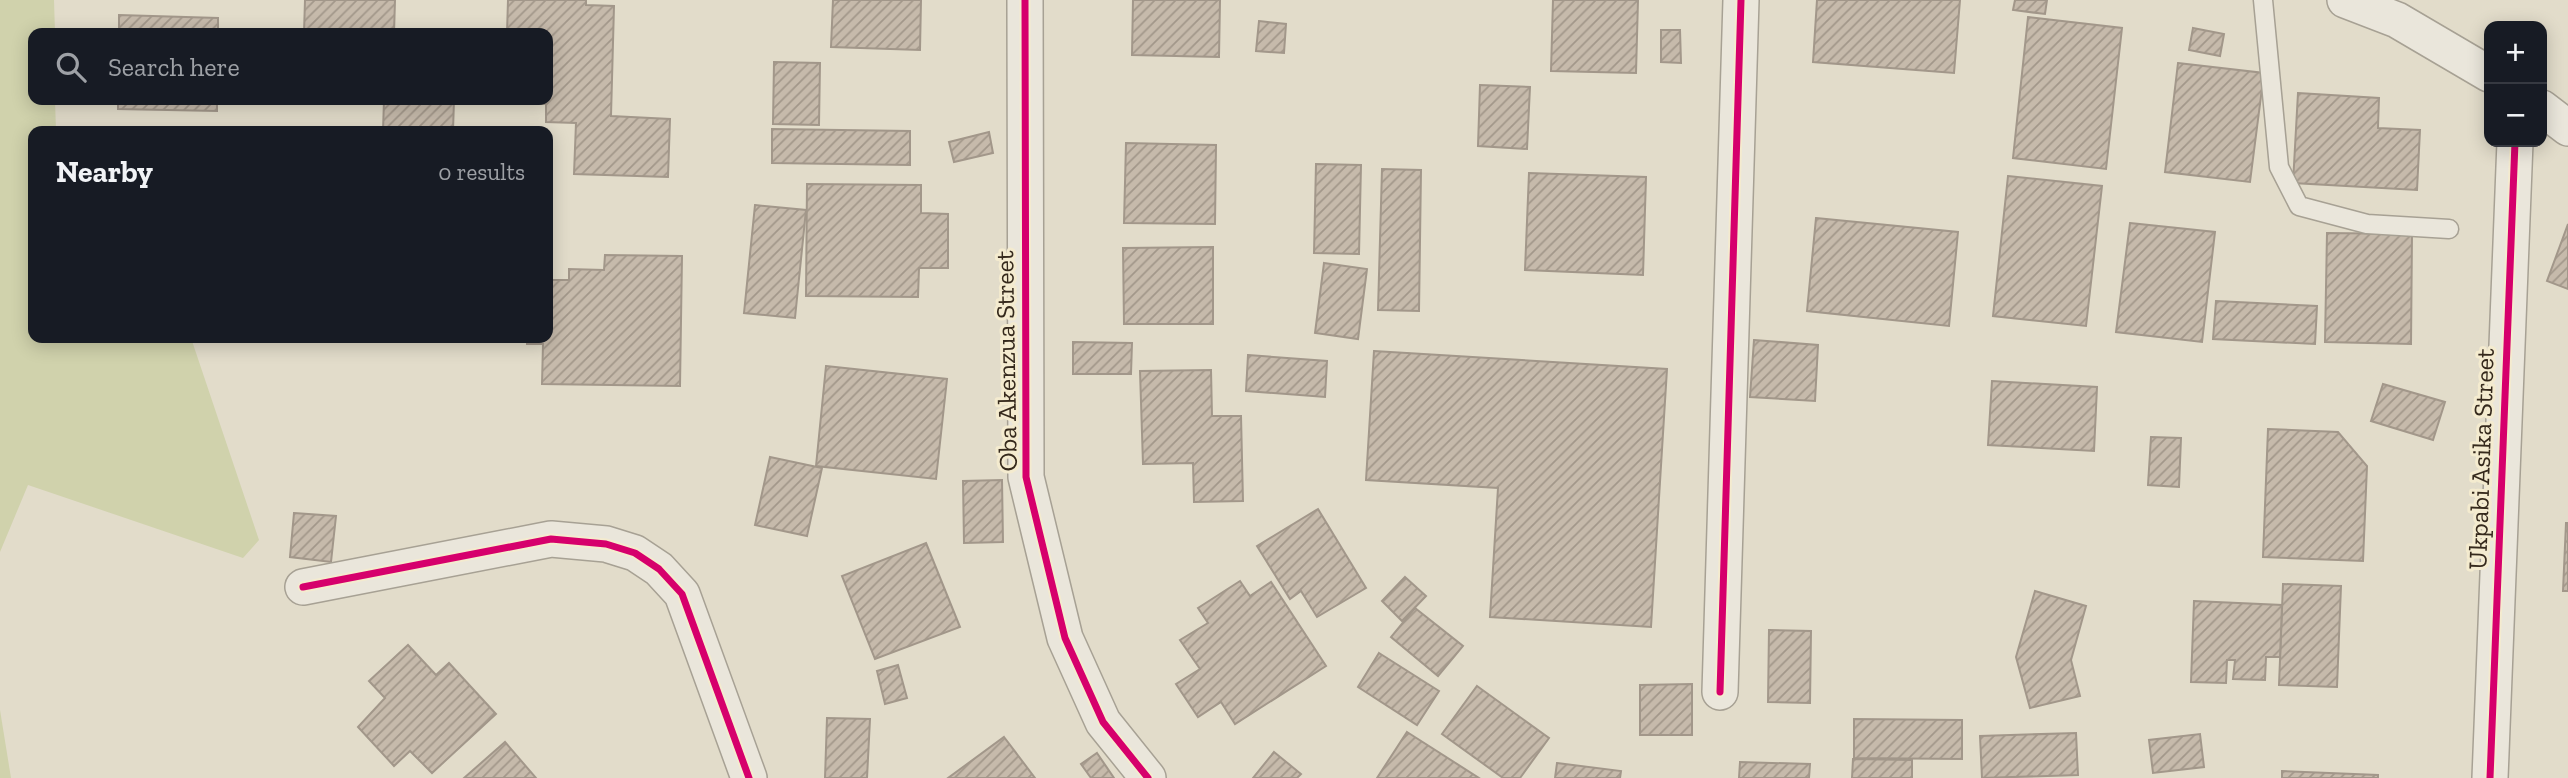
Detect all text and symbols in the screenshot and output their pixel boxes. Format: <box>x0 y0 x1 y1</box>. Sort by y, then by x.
map controls <box>2484 21 2547 147</box>
button: + <box>2484 21 2547 84</box>
search box <box>28 28 553 105</box>
icon: search <box>52 48 90 86</box>
text: Search here <box>108 51 240 83</box>
button: − <box>2484 84 2547 147</box>
text: Nearby <box>56 154 153 190</box>
text: 0 results <box>438 158 525 186</box>
street label: Oba Akenzua Street <box>988 250 1024 472</box>
street label: Ukpabi Asika Street <box>2461 347 2501 570</box>

